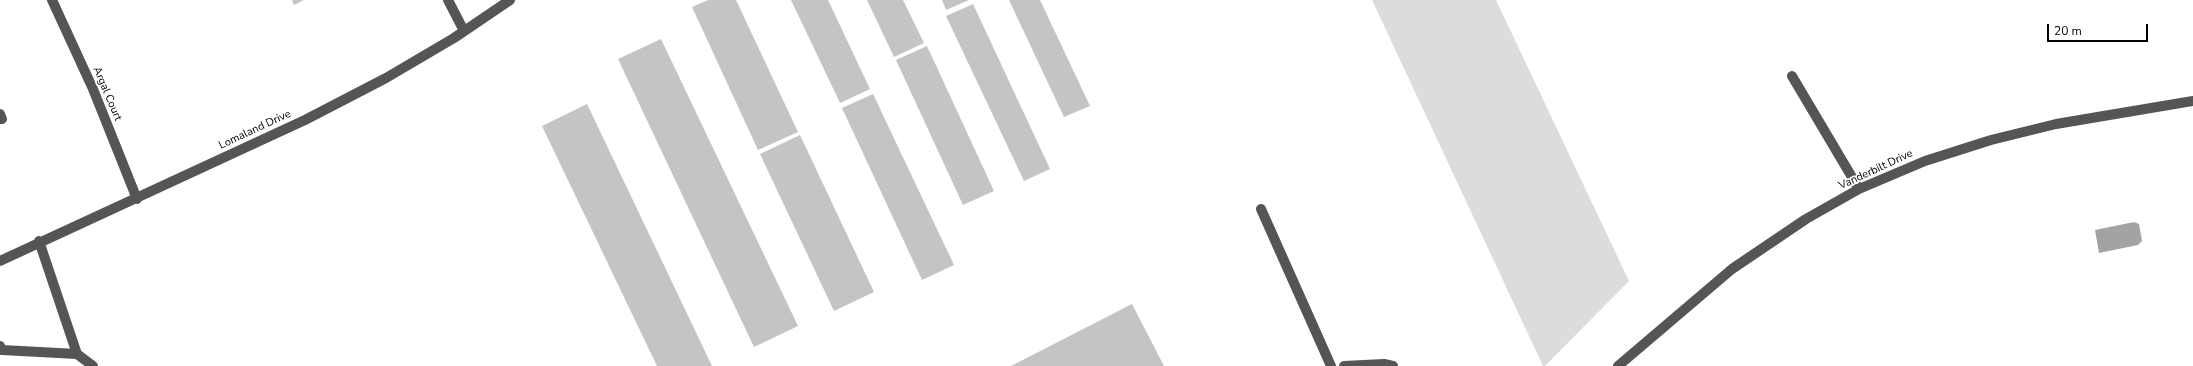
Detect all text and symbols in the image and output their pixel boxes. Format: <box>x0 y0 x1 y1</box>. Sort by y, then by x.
scale bar <box>2049 16 2150 42</box>
text: 20 m <box>2054 23 2082 39</box>
street label: Argal Court <box>90 65 124 123</box>
street label: Lomaland Drive <box>217 108 293 152</box>
street label: Vanderbilt Drive <box>1837 147 1915 193</box>

